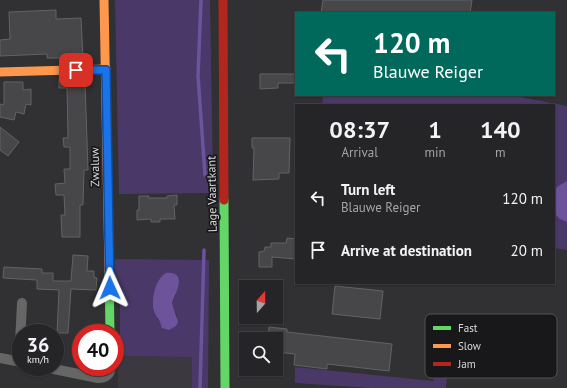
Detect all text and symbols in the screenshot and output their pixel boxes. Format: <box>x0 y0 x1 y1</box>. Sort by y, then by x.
text: 120 m <box>373 24 450 61</box>
icon: left <box>307 28 359 80</box>
pin <box>59 53 93 87</box>
icon: arrive <box>65 59 87 81</box>
text: Blauwe Reiger <box>373 60 483 83</box>
text: 08:37 <box>329 114 390 145</box>
text: 1 <box>428 114 442 145</box>
text: 140 <box>480 114 521 145</box>
text: Arrival <box>342 144 378 161</box>
text: min <box>424 144 446 161</box>
text: m <box>495 144 506 161</box>
street label: Zwaluw <box>87 147 102 187</box>
street label: Lage Vaartkant <box>203 156 220 232</box>
text: Turn left <box>341 180 395 199</box>
icon: left <box>307 187 329 209</box>
text: 120 m <box>502 189 543 208</box>
text: Blauwe Reiger <box>341 199 421 216</box>
icon: arrive <box>307 239 329 261</box>
text: Arrive at destination <box>341 241 472 260</box>
text: 20 m <box>510 241 543 260</box>
position arrow <box>89 267 131 309</box>
north arrow <box>239 280 283 324</box>
map controls <box>239 280 283 376</box>
legend <box>425 314 557 378</box>
text: Fast <box>458 321 478 335</box>
speed limit sign: 40 <box>72 324 124 376</box>
text: 36 <box>27 332 49 358</box>
button: search <box>239 332 283 376</box>
text: Slow <box>458 339 481 353</box>
text: km/h <box>27 353 49 366</box>
text: Jam <box>457 357 476 371</box>

